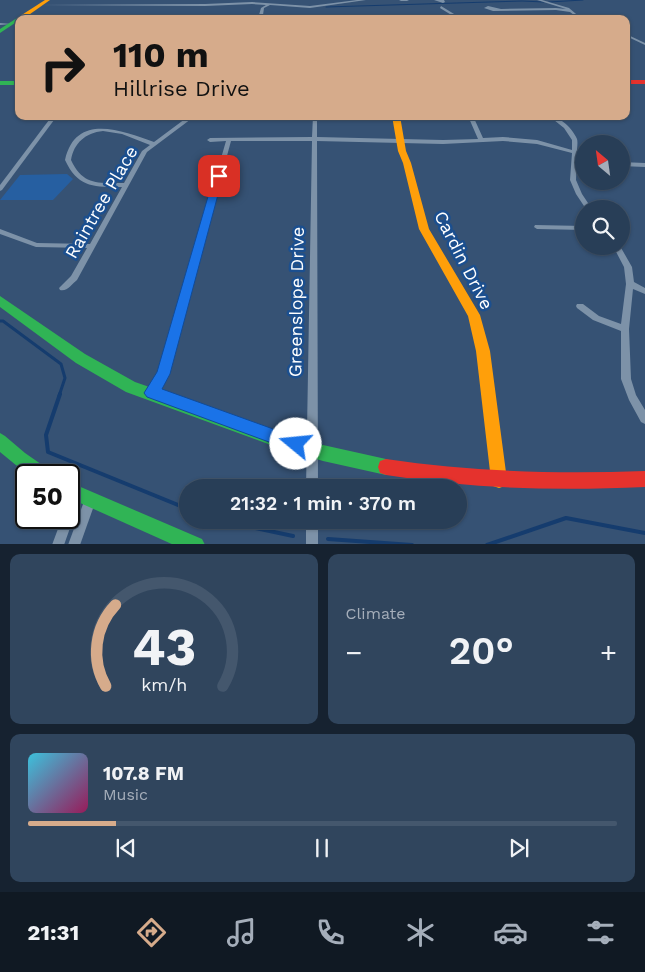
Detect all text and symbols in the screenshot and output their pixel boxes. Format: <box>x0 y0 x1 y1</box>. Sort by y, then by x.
text: 110 m <box>113 34 209 76</box>
icon: right <box>30 35 95 100</box>
text: Hillrise Drive <box>113 76 250 101</box>
north arrow <box>575 135 630 190</box>
map controls <box>575 135 630 255</box>
street label: Raintree Place <box>60 142 142 262</box>
pin <box>198 155 240 197</box>
icon: arrive <box>205 162 233 190</box>
button: search <box>575 200 630 255</box>
street label: Cardin Drive <box>430 207 498 313</box>
street label: Greenslope Drive <box>284 227 308 377</box>
position arrow <box>269 417 321 469</box>
speed limit sign: 50 <box>15 464 80 529</box>
text: 21:32 · 1 min · 370 m <box>230 492 416 515</box>
text: Climate <box>346 604 406 623</box>
text: 43 <box>132 617 196 678</box>
text: 20° <box>449 629 514 673</box>
text: − <box>346 636 362 669</box>
text: + <box>600 636 617 669</box>
text: km/h <box>141 674 187 695</box>
text: 107.8 FM <box>103 762 184 785</box>
text: Music <box>103 785 148 804</box>
icon: previous <box>112 834 140 862</box>
icon: pause <box>308 834 336 862</box>
icon: next <box>505 834 533 862</box>
icon: directions <box>134 915 169 950</box>
icon: music <box>224 915 259 950</box>
icon: phone <box>313 915 348 950</box>
icon: climate <box>403 915 438 950</box>
icon: car <box>493 915 528 950</box>
icon: filters <box>583 915 618 950</box>
text: 21:31 <box>27 920 79 945</box>

